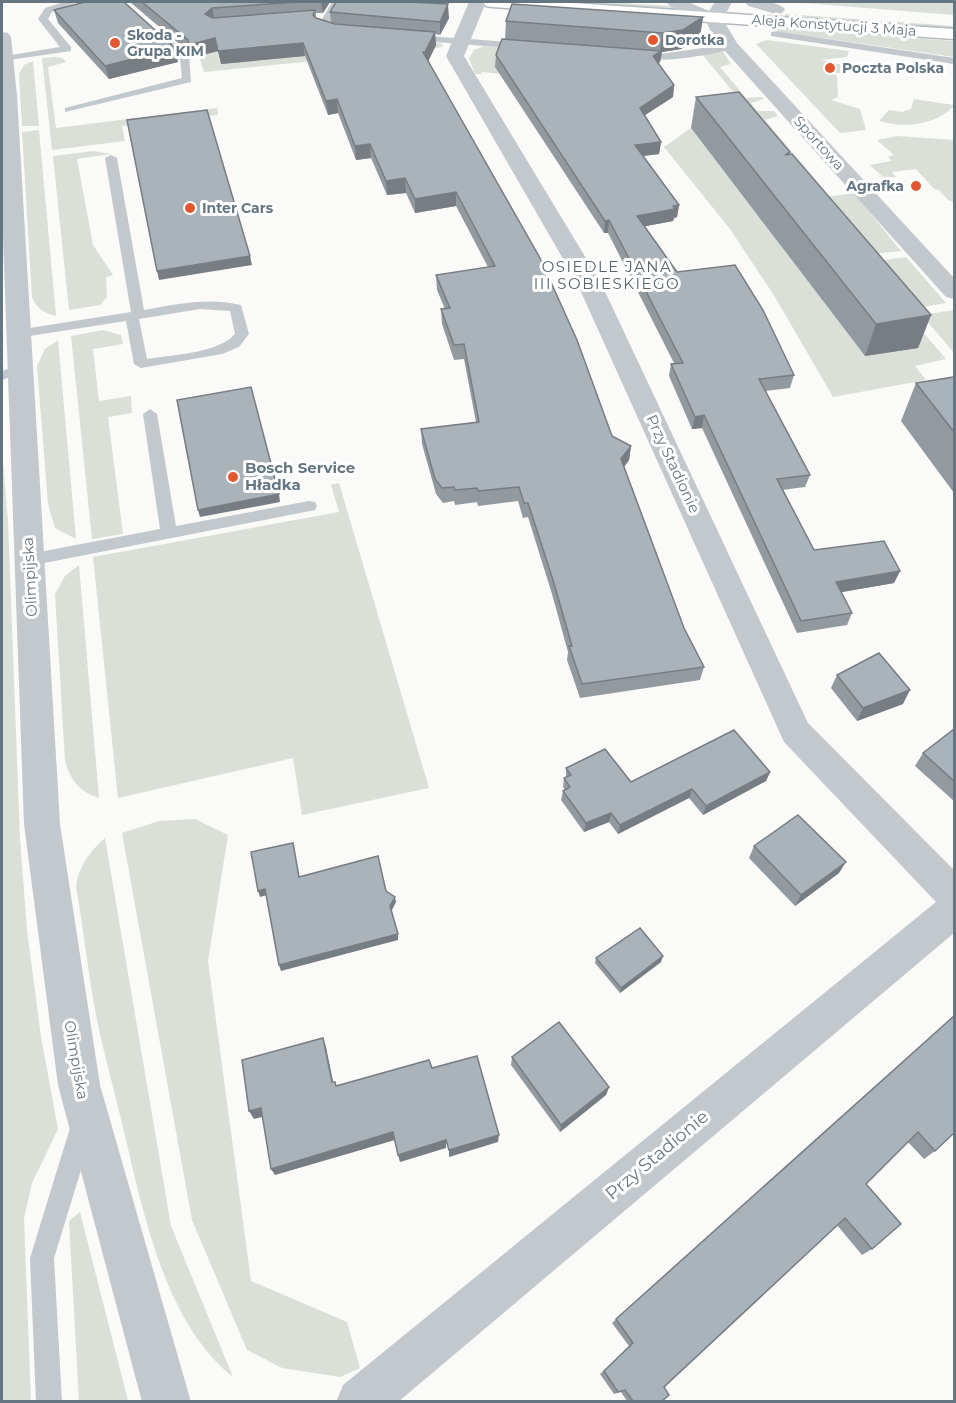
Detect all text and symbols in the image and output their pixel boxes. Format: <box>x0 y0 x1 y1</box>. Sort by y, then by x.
street label: Aleja Konstytucji 3 Maja <box>751 10 917 40</box>
place label: Skoda - Grupa KIM <box>127 26 204 60</box>
place label: Dorotka <box>665 31 725 49</box>
marker: Dorotka <box>646 33 660 47</box>
marker: Skoda - Grupa KIM <box>108 36 122 50</box>
place label: Poczta Polska <box>842 59 944 77</box>
marker: Poczta Polska <box>823 61 837 75</box>
street label: Sportowa <box>790 112 848 174</box>
place label: Agrafka <box>845 177 904 195</box>
marker: Agrafka <box>909 179 923 193</box>
place label: Inter Cars <box>202 199 274 217</box>
marker: Inter Cars <box>183 201 197 215</box>
district label: OSIEDLE JANA III SOBIESKIEGO <box>534 257 680 293</box>
street label: Przy Stadionie <box>642 411 705 516</box>
place label: Bosch Service Hładka <box>245 458 355 494</box>
marker: Bosch Service Hładka <box>226 470 240 484</box>
street label: Olimpijska <box>18 537 41 617</box>
street label: Olimpijska <box>60 1019 93 1101</box>
street label: Przy Stadionie <box>601 1105 713 1205</box>

